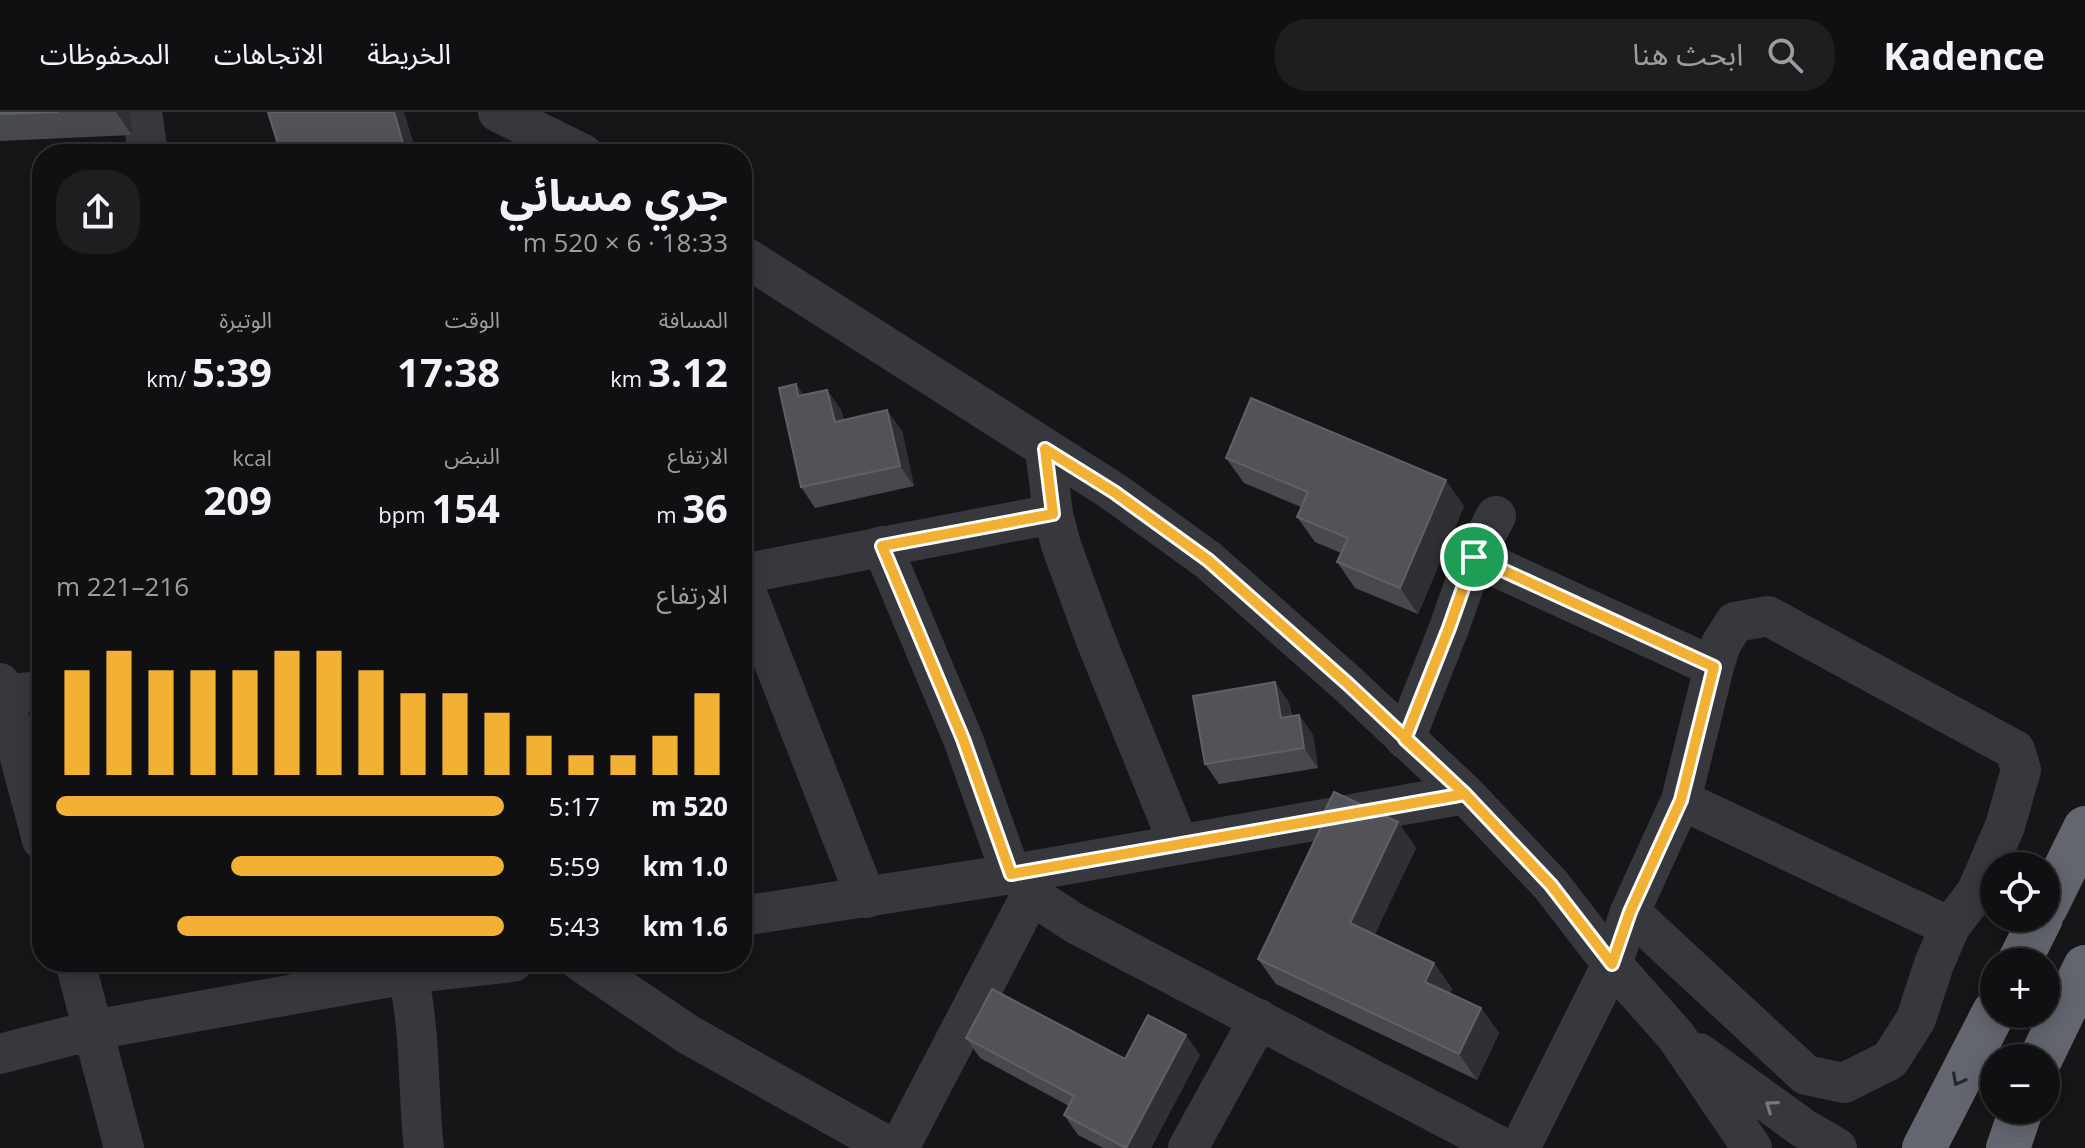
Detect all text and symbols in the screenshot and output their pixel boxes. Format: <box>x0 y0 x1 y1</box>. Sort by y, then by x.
search box <box>1275 19 1835 91</box>
text: Kadence <box>1883 29 2045 81</box>
text: ابحث هنا <box>1632 33 1743 74</box>
icon: search <box>1763 33 1807 77</box>
text: المحفوظات <box>40 34 170 72</box>
text: الاتجاهات <box>214 34 323 72</box>
text: الخريطة <box>367 34 451 72</box>
text: جري مسائي <box>499 164 728 224</box>
button: share <box>56 170 140 254</box>
text: 18:33 · 6 × 520 m <box>523 224 728 260</box>
text: الوتيرة <box>219 304 272 334</box>
text: الوقت <box>445 304 500 334</box>
text: المسافة <box>659 304 728 334</box>
text: 5:39 <box>192 344 272 399</box>
text: 17:38 <box>397 344 500 399</box>
text: 3.12 <box>648 344 728 399</box>
text: /km <box>146 363 192 393</box>
text: km <box>610 363 648 393</box>
text: النبض <box>444 440 500 470</box>
text: الارتفاع <box>668 440 728 470</box>
text: kcal <box>232 442 272 472</box>
text: 209 <box>203 472 272 527</box>
text: 154 <box>431 480 500 535</box>
text: 36 <box>682 480 728 535</box>
text: bpm <box>378 499 431 529</box>
text: m <box>656 499 682 529</box>
pin <box>1440 523 1508 591</box>
icon: arrive <box>1452 535 1496 579</box>
text: 216–221 m <box>56 568 189 604</box>
text: الارتفاع <box>657 576 728 612</box>
text: 5:17 <box>549 788 600 824</box>
text: 520 m <box>651 788 728 824</box>
text: 5:59 <box>549 848 600 884</box>
text: 1.0 km <box>642 848 728 884</box>
map controls <box>1980 852 2060 1124</box>
button: locate <box>1980 852 2060 932</box>
text: 5:43 <box>549 908 600 944</box>
text: 1.6 km <box>642 908 728 944</box>
button: + <box>1980 948 2060 1028</box>
button: − <box>1980 1044 2060 1124</box>
one-way arrow <box>1953 1071 1968 1086</box>
one-way arrow <box>1766 1101 1780 1116</box>

